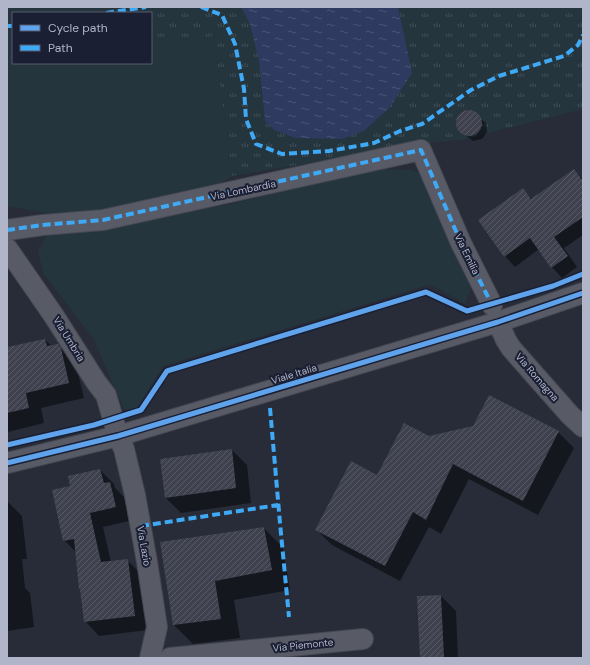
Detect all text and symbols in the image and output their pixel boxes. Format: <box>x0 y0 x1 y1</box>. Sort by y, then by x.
legend <box>12 12 152 64</box>
text: Cycle path <box>48 20 108 36</box>
text: Path <box>48 40 73 56</box>
street label: Via Lombardia <box>209 177 277 203</box>
street label: Via Emilia <box>451 231 483 277</box>
street label: Via Umbria <box>50 314 88 364</box>
street label: Via Romagna <box>512 350 562 404</box>
street label: Viale Italia <box>270 361 318 387</box>
street label: Via Lazio <box>134 525 154 567</box>
street label: Via Piemonte <box>272 635 334 655</box>

